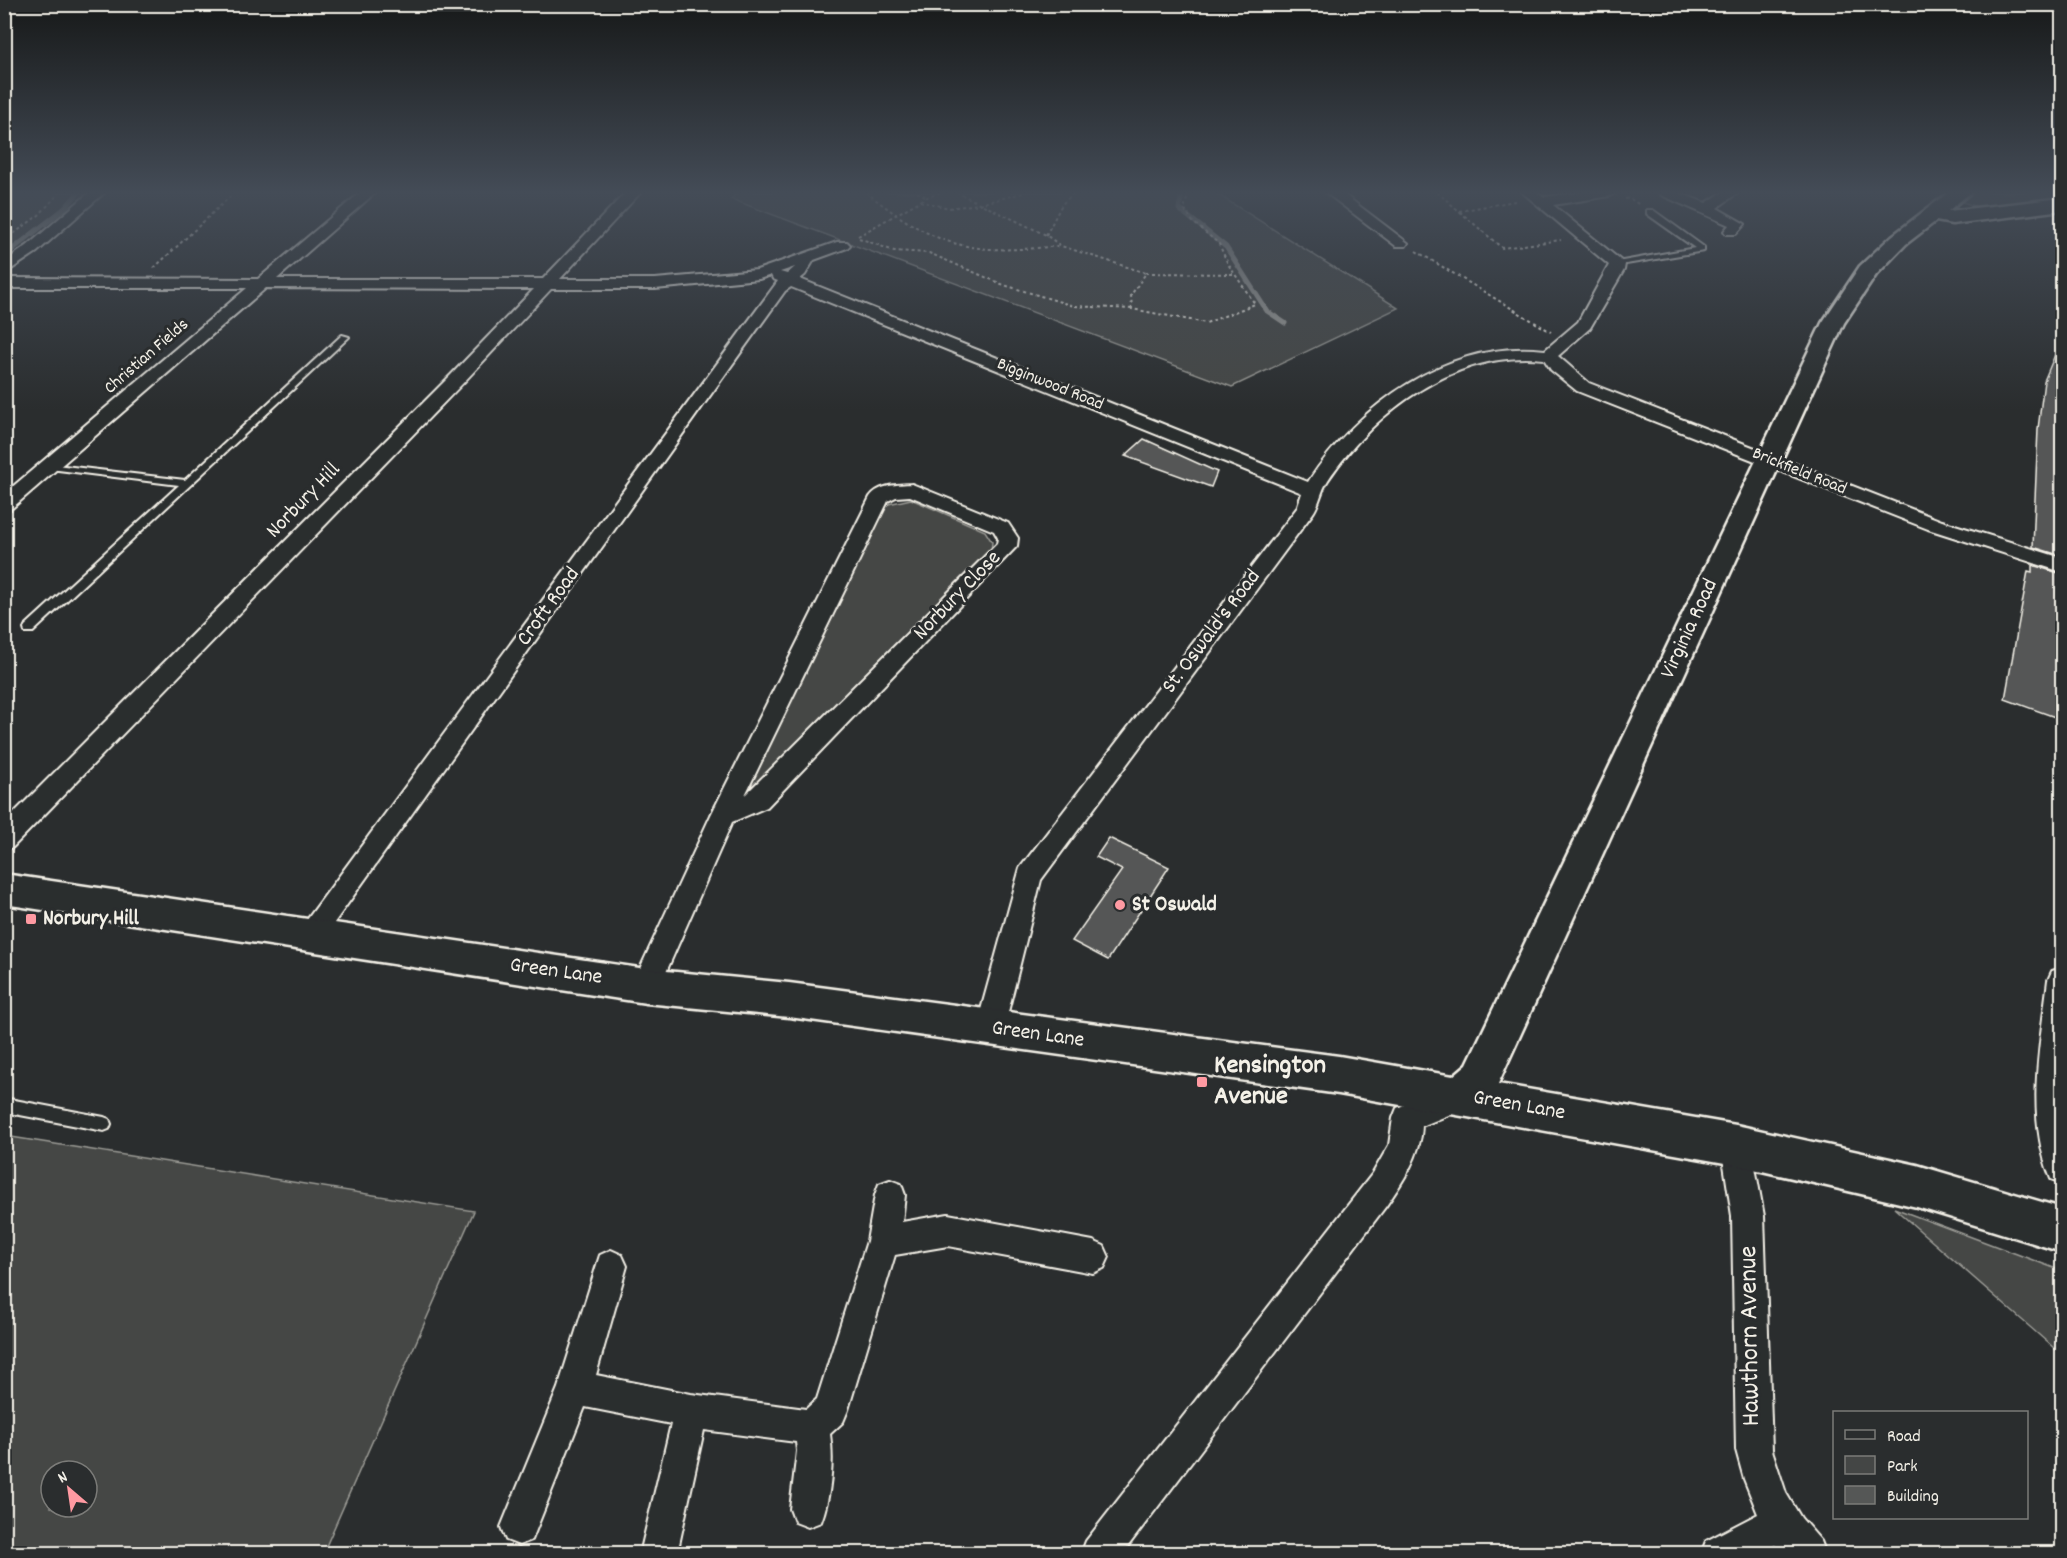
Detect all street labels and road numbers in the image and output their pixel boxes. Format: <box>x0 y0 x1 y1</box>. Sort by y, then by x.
street label: Christian Fields <box>99 313 195 401</box>
street label: Bigginwood Road <box>993 352 1107 418</box>
street label: Brickfield Road <box>1748 442 1850 502</box>
street label: Norbury Hill <box>260 456 348 546</box>
street label: Norbury Close <box>907 544 1009 648</box>
street label: Croft Road <box>510 561 588 653</box>
street label: St. Oswald's Road <box>1155 563 1269 701</box>
street label: Virginia Road <box>1653 574 1727 684</box>
street label: Green Lane <box>508 950 604 994</box>
street label: Green Lane <box>990 1013 1086 1057</box>
street label: Green Lane <box>1471 1083 1567 1129</box>
street label: Hawthorn Avenue <box>1730 1245 1772 1427</box>

